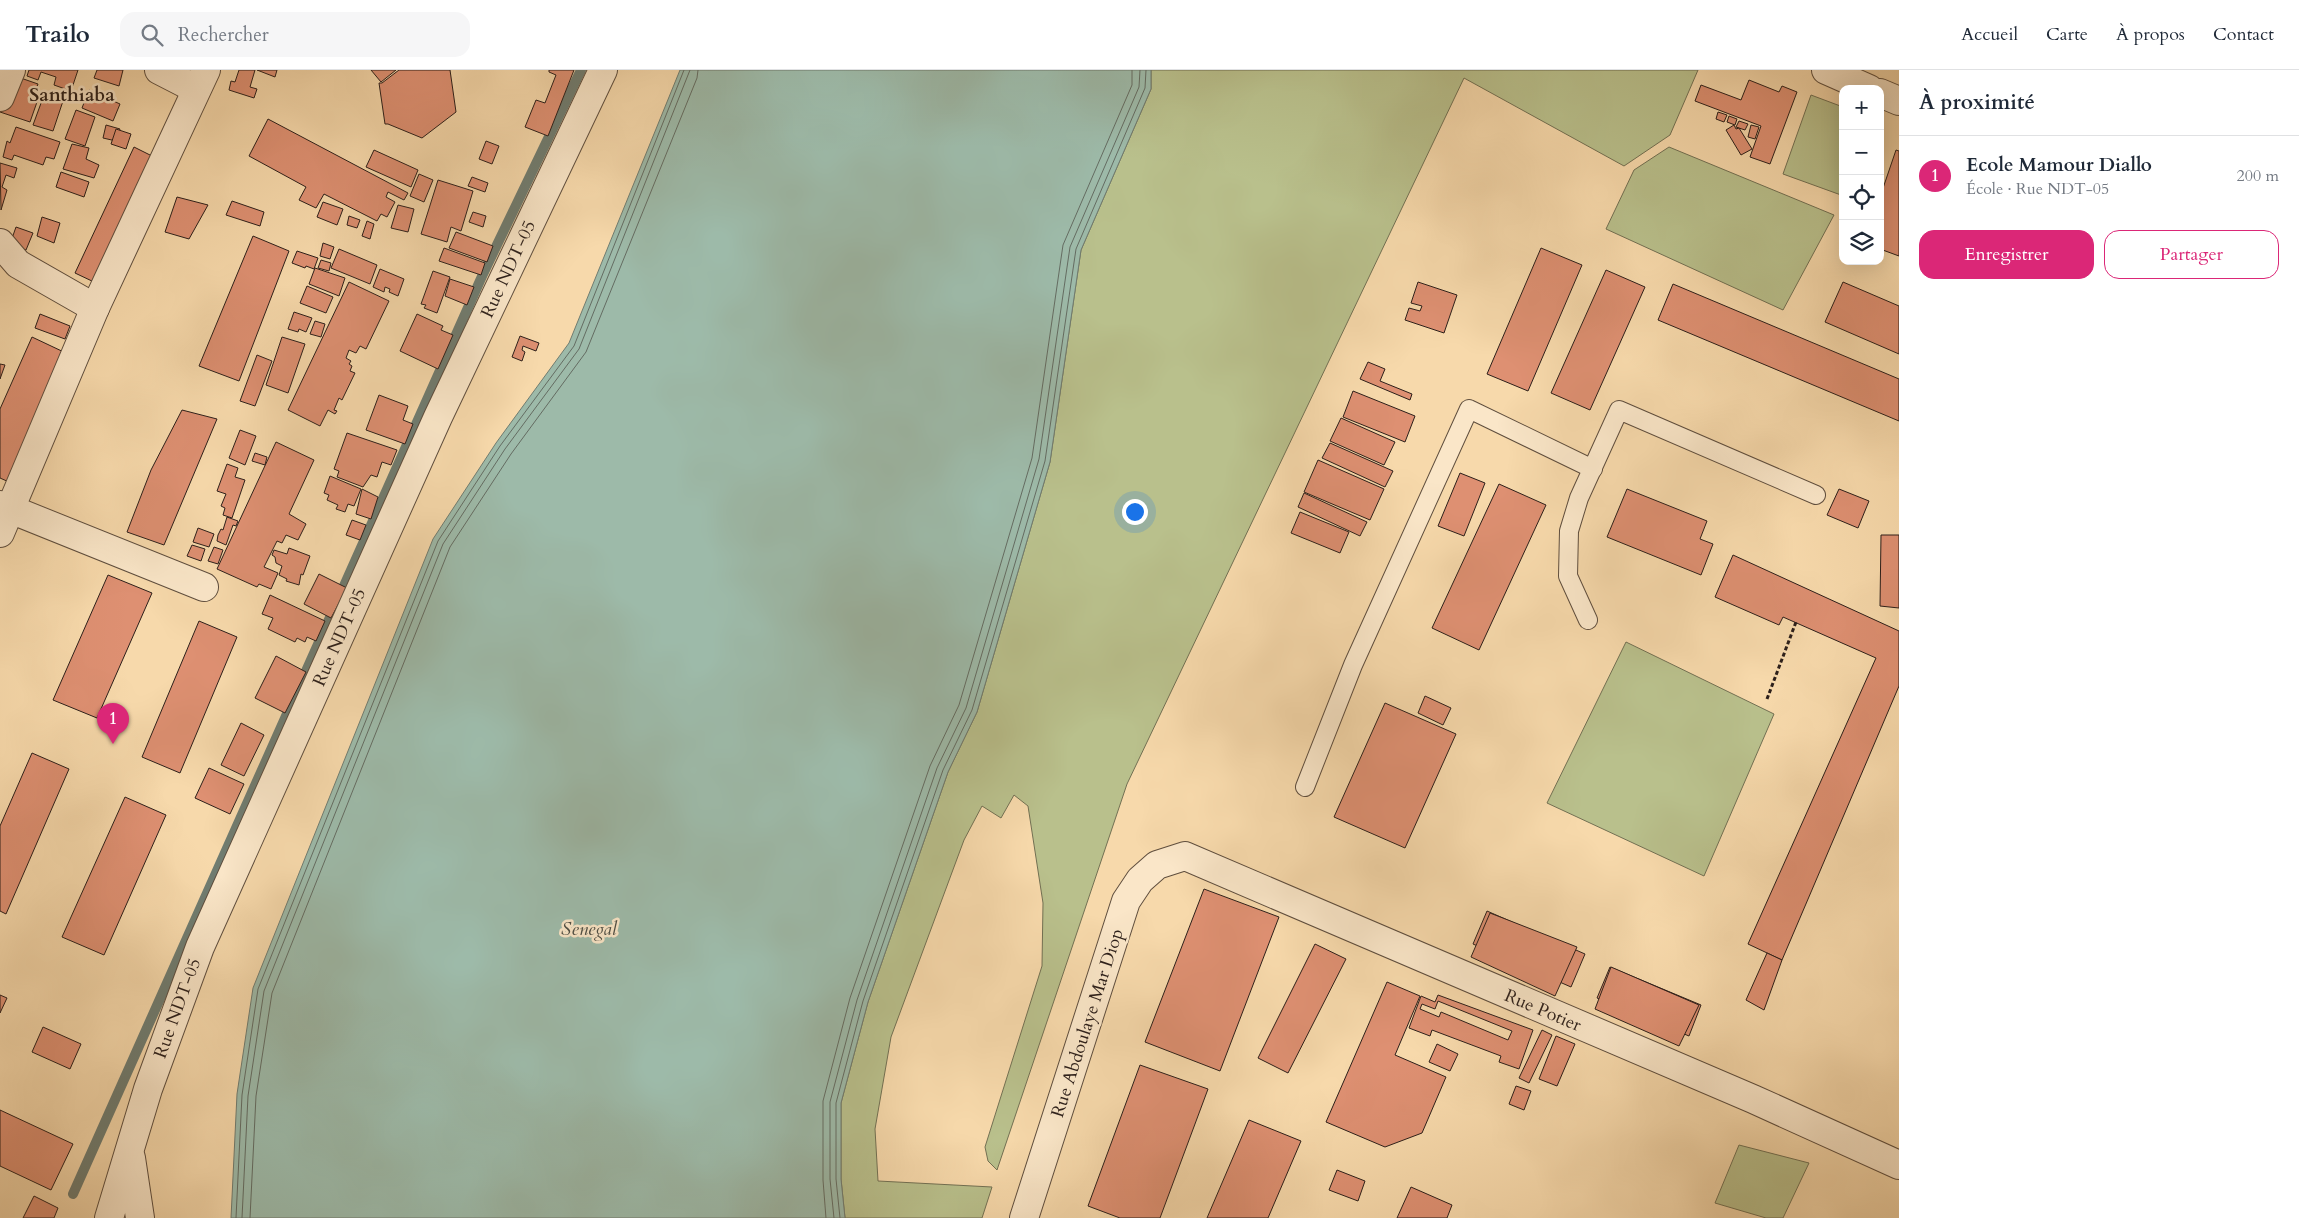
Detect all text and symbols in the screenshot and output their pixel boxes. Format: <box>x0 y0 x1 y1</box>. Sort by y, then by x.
search box <box>120 12 470 57</box>
text: Trailo <box>25 18 90 51</box>
icon: search <box>138 21 166 49</box>
text: Rechercher <box>178 22 269 48</box>
text: Accueil <box>1961 22 2018 47</box>
text: Carte <box>2046 22 2088 47</box>
text: À propos <box>2116 22 2185 47</box>
text: Contact <box>2213 22 2274 47</box>
district label: Santhiaba <box>29 82 115 108</box>
map controls <box>1839 85 1884 265</box>
button: + <box>1839 85 1884 130</box>
text: À proximité <box>1919 88 2035 117</box>
button: − <box>1839 130 1884 175</box>
text: Ecole Mamour Diallo <box>1966 152 2152 178</box>
text: 1 <box>1931 165 1939 187</box>
text: 200 m <box>2237 165 2279 187</box>
button: locate <box>1839 175 1884 220</box>
text: École · Rue NDT-05 <box>1966 178 2109 200</box>
street label: Rue NDT-05 <box>475 216 542 322</box>
button: layers <box>1839 220 1884 265</box>
button: Enregistrer <box>1919 230 2094 279</box>
button: Partager <box>2104 230 2279 279</box>
your location <box>1122 499 1148 525</box>
street label: Rue NDT-05 <box>307 584 372 690</box>
pin: 1 <box>97 703 129 744</box>
water label: Senegal <box>561 916 618 942</box>
street label: Rue Abdoulaye Mar Diop <box>1045 926 1130 1121</box>
street label: Rue NDT-05 <box>148 955 207 1062</box>
street label: Rue Potier <box>1501 983 1585 1038</box>

